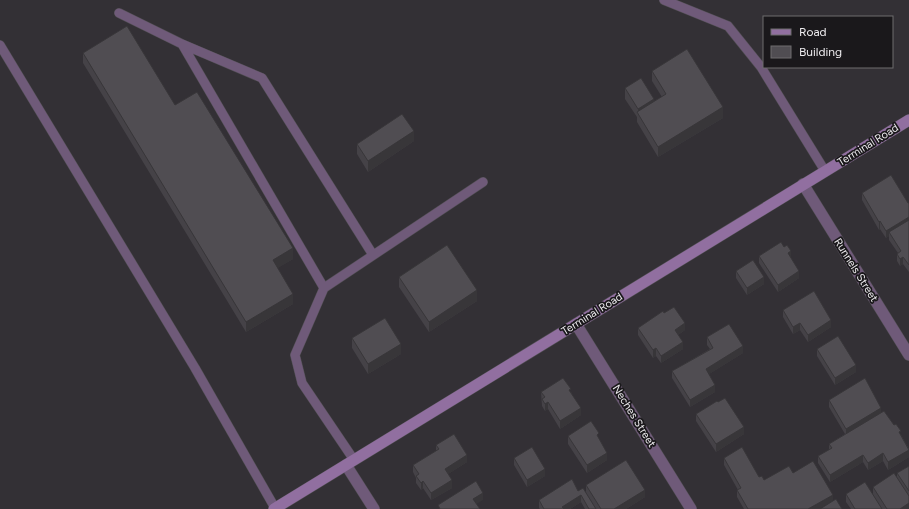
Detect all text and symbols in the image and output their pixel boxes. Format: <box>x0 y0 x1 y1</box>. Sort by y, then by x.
legend <box>763 16 893 68</box>
text: Road <box>799 25 827 39</box>
text: Building <box>799 45 842 59</box>
street label: Terminal Road <box>835 121 901 169</box>
street label: Runnels Street <box>831 236 881 304</box>
street label: Terminal Road <box>559 290 625 338</box>
street label: Neches Street <box>610 382 658 450</box>

